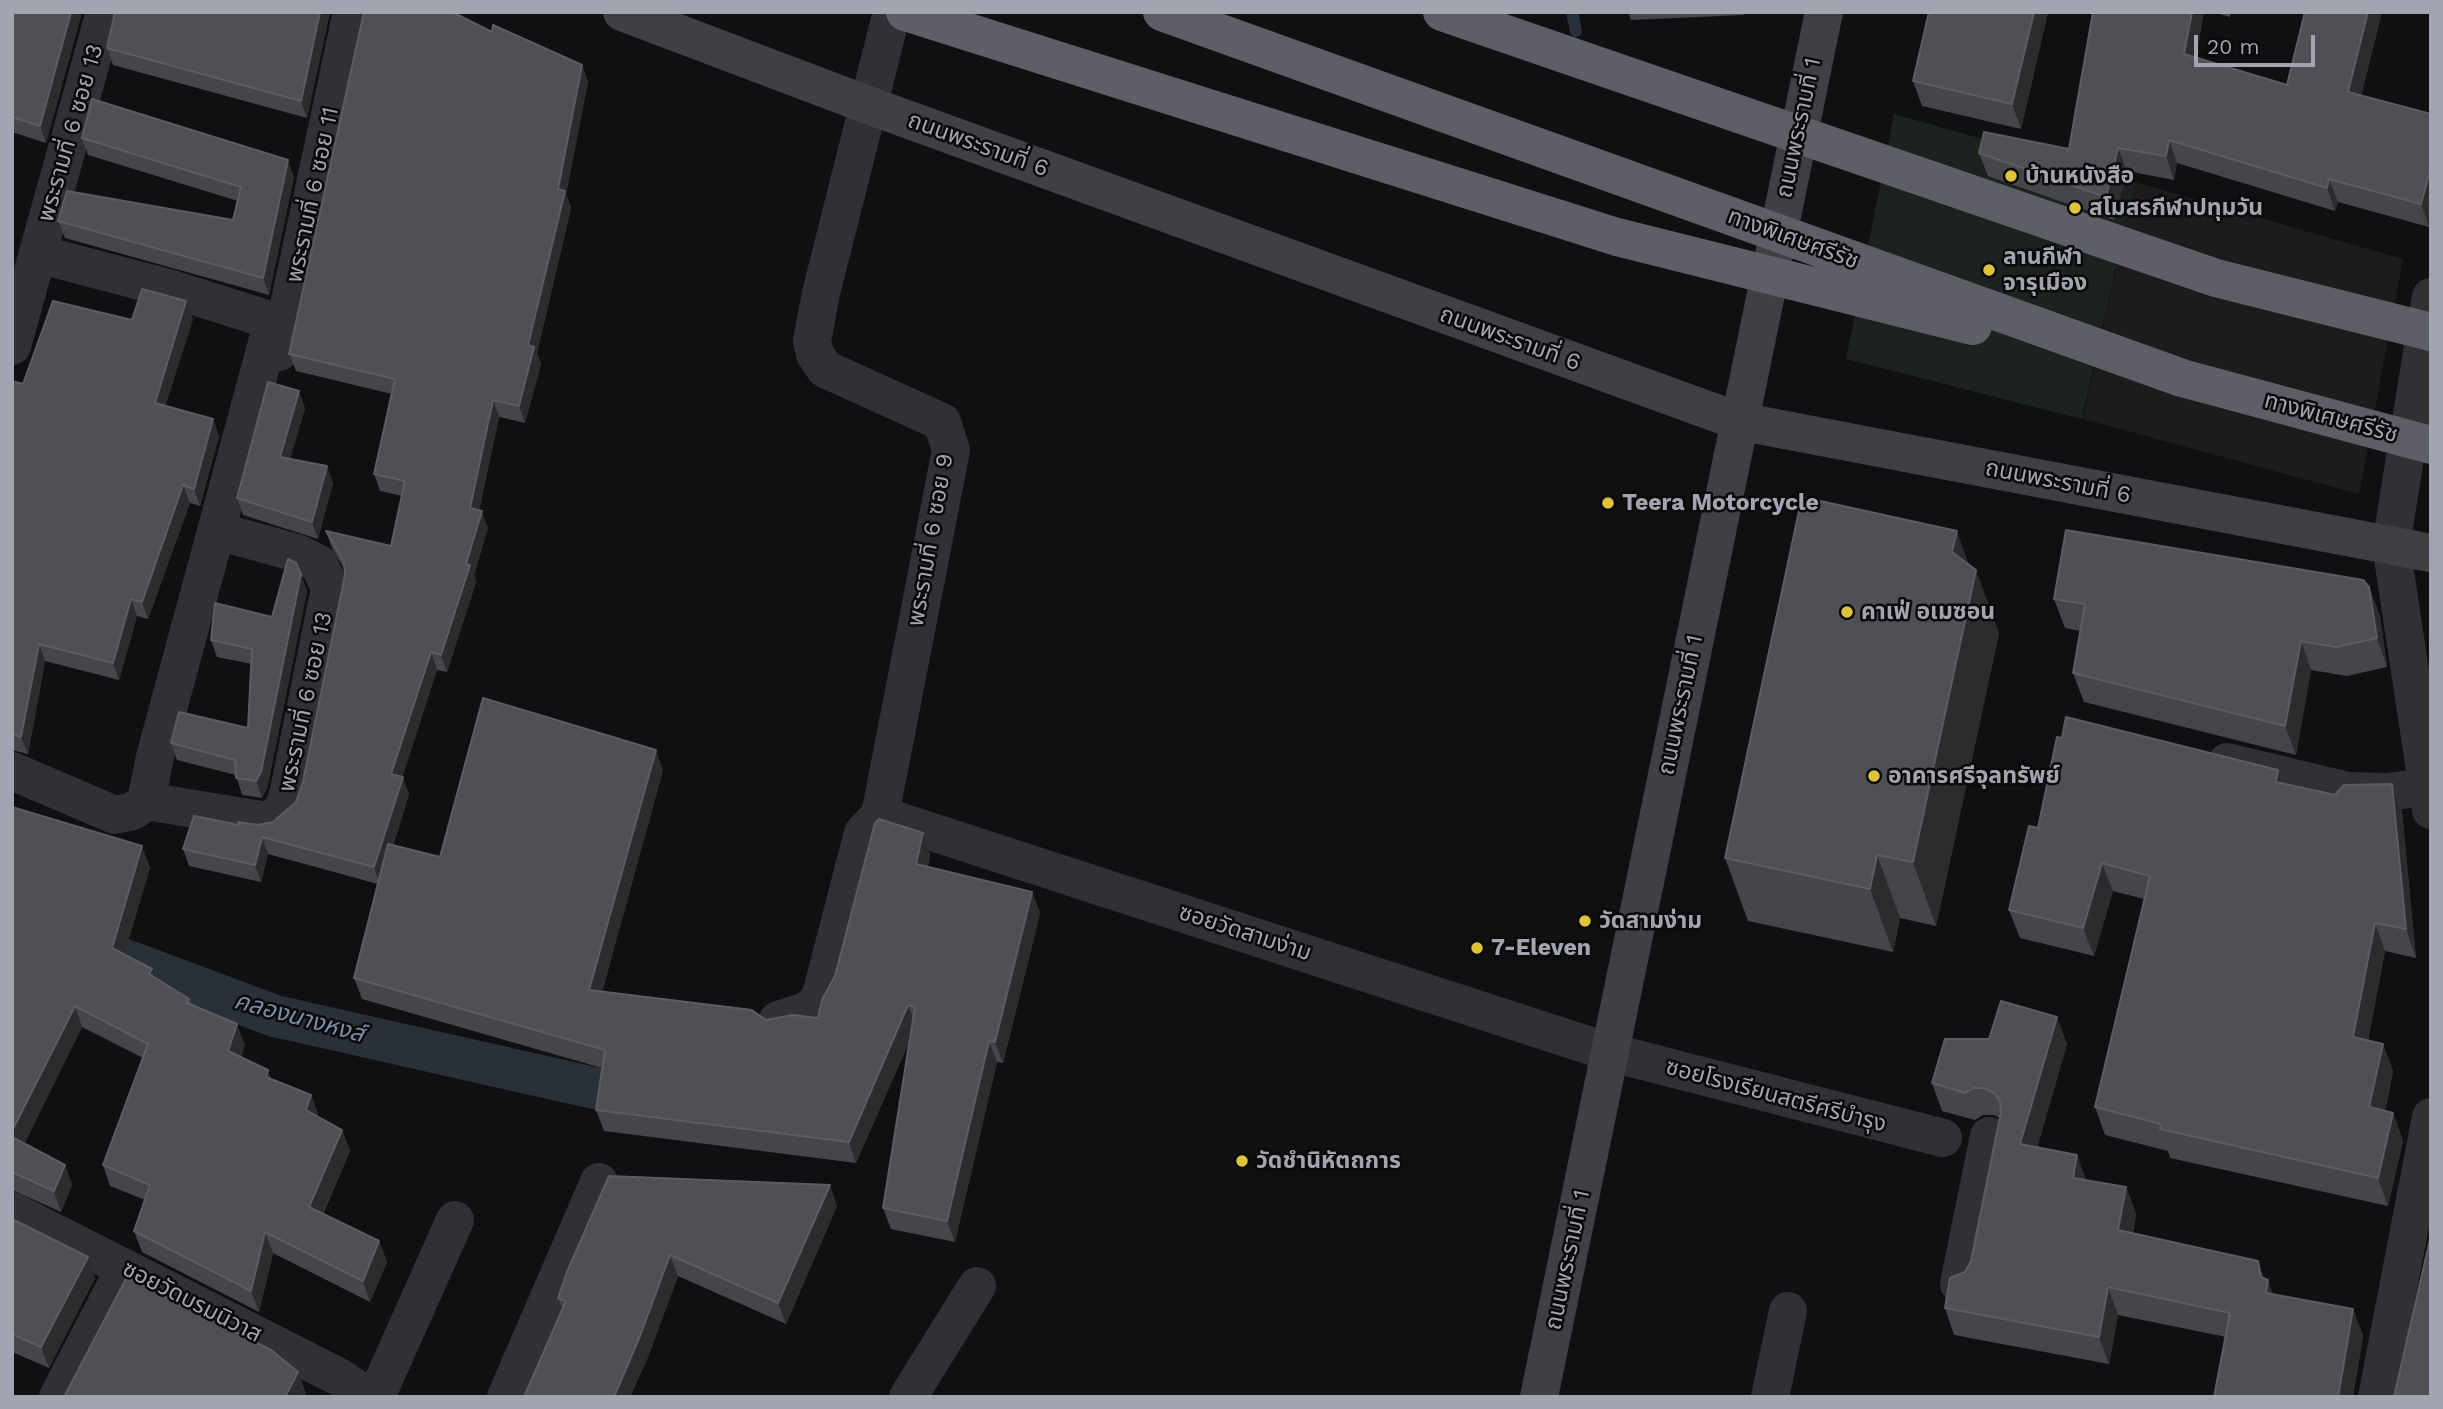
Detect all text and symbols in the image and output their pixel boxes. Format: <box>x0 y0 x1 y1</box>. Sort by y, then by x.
scale bar <box>2198 21 2319 65</box>
text: 20 m <box>2207 34 2259 59</box>
street label: พระรามที่ 6 ซอย 13 <box>32 41 110 225</box>
street label: ถนนพระรามที่ 1 <box>1771 55 1827 201</box>
street label: พระรามที่ 6 ซอย 11 <box>281 105 345 285</box>
street label: ถนนพระรามที่ 6 <box>904 107 1052 183</box>
place label: บ้านหนังสือ <box>2025 162 2134 190</box>
marker: บ้านหนังสือ <box>2003 168 2019 184</box>
place label: สโมสรกีฬาปทุมวัน <box>2089 194 2263 222</box>
marker: สโมสรกีฬาปทุมวัน <box>2067 200 2083 216</box>
street label: ทางพิเศษศรีรัช <box>1724 203 1862 275</box>
place label: ลานกีฬา จารุเมือง <box>2003 243 2087 297</box>
marker: ลานกีฬา จารุเมือง <box>1981 262 1997 278</box>
street label: ถนนพระรามที่ 6 <box>1436 301 1584 377</box>
street label: ทางพิเศษศรีรัช <box>2261 387 2401 449</box>
street label: พระรามที่ 6 ซอย 9 <box>902 451 960 629</box>
street label: ถนนพระรามที่ 6 <box>1983 454 2133 510</box>
place label: Teera Motorcycle <box>1622 489 1819 517</box>
marker: Teera Motorcycle <box>1600 495 1616 511</box>
place label: คาเฟ่ อเมซอน <box>1861 598 1995 626</box>
marker: คาเฟ่ อเมซอน <box>1839 604 1855 620</box>
street label: พระรามที่ 6 ซอย 13 <box>273 610 339 794</box>
street label: ถนนพระรามที่ 1 <box>1653 632 1709 778</box>
place label: อาคารศรีจุลทรัพย์ <box>1888 762 2060 790</box>
marker: อาคารศรีจุลทรัพย์ <box>1866 768 1882 784</box>
street label: ซอยวัดสามง่าม <box>1175 899 1315 967</box>
place label: วัดสามง่าม <box>1599 907 1702 935</box>
marker: วัดสามง่าม <box>1577 913 1593 929</box>
place label: 7-Eleven <box>1491 934 1591 962</box>
marker: 7-Eleven <box>1469 940 1485 956</box>
water label: คลองนางหงส์ <box>231 987 367 1049</box>
street label: ซอยโรงเรียนสตรีศรีบำรุง <box>1663 1053 1889 1139</box>
place label: วัดชำนิหัตถการ <box>1256 1147 1401 1175</box>
marker: วัดชำนิหัตถการ <box>1234 1153 1250 1169</box>
street label: ถนนพระรามที่ 1 <box>1540 1187 1596 1333</box>
street label: ซอยวัดบรมนิวาส <box>118 1255 266 1349</box>

